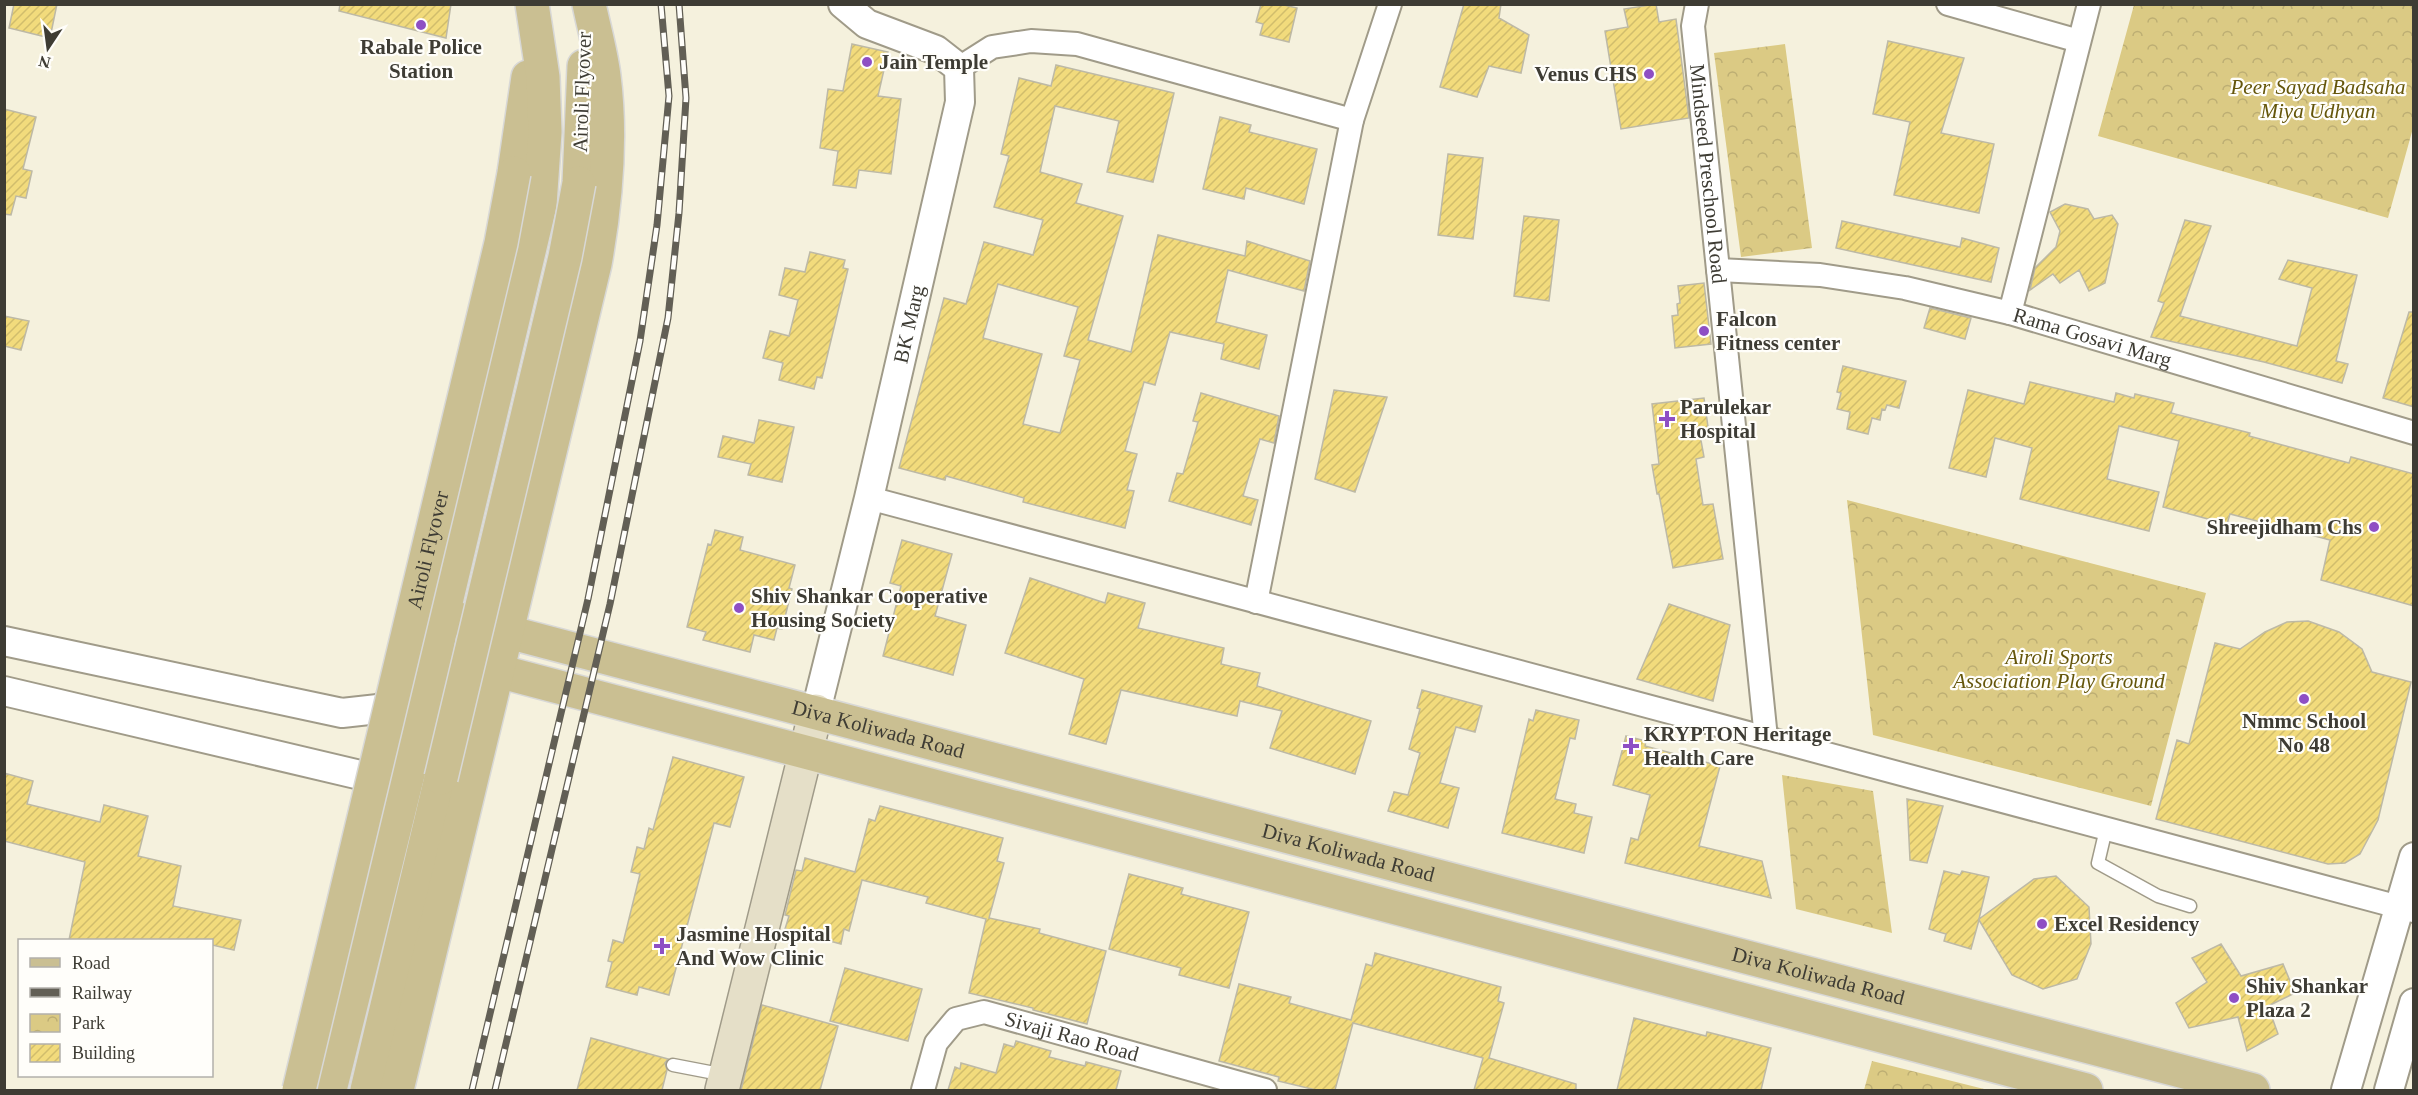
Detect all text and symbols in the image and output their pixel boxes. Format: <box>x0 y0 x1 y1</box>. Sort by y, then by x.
north arrow <box>18 18 78 78</box>
marker: Rabale Police Station <box>414 18 428 32</box>
street label: Airoli Flyover <box>568 31 596 153</box>
place label: Rabale Police Station <box>360 35 482 83</box>
place label: Jain Temple <box>879 50 988 74</box>
text: N <box>37 52 52 72</box>
marker: Jain Temple <box>860 55 874 69</box>
place label: Venus CHS <box>1534 62 1637 86</box>
street label: Mindseed Preschool Road <box>1685 63 1731 285</box>
marker: Venus CHS <box>1642 67 1656 81</box>
park label: Peer Sayad Badsaha Miya Udhyan <box>2230 75 2405 123</box>
street label: BK Marg <box>888 282 930 365</box>
street label: Rama Gosavi Marg <box>2010 303 2175 372</box>
place label: Falcon Fitness center <box>1716 307 1840 355</box>
marker: Falcon Fitness center <box>1697 324 1711 338</box>
place label: Parulekar Hospital <box>1680 395 1771 443</box>
marker: Parulekar Hospital <box>1658 410 1676 428</box>
street label: Airoli Flyover <box>402 489 453 612</box>
place label: Shreejidham Chs <box>2207 515 2362 539</box>
marker: Shreejidham Chs <box>2367 520 2381 534</box>
place label: Shiv Shankar Cooperative Housing Society <box>751 584 988 632</box>
marker: Shiv Shankar Cooperative Housing Society <box>732 601 746 615</box>
park label: Airoli Sports Association Play Ground <box>1951 645 2165 693</box>
marker: Nmmc School No 48 <box>2297 692 2311 706</box>
street label: Diva Koliwada Road <box>789 695 968 763</box>
place label: Nmmc School No 48 <box>2242 709 2366 757</box>
place label: KRYPTON Heritage Health Care <box>1644 722 1831 770</box>
marker: KRYPTON Heritage Health Care <box>1622 737 1640 755</box>
street label: Diva Koliwada Road <box>1260 818 1438 887</box>
place label: Excel Residency <box>2054 912 2200 936</box>
marker: Excel Residency <box>2035 917 2049 931</box>
place label: Jasmine Hospital And Wow Clinic <box>676 922 831 970</box>
marker: Jasmine Hospital And Wow Clinic <box>653 937 671 955</box>
legend <box>18 939 213 1077</box>
street label: Diva Koliwada Road <box>1730 942 1908 1010</box>
text: Road <box>72 953 110 973</box>
place label: Shiv Shankar Plaza 2 <box>2246 974 2368 1022</box>
text: Railway <box>72 983 132 1003</box>
marker: Shiv Shankar Plaza 2 <box>2227 991 2241 1005</box>
street label: Sivaji Rao Road <box>1002 1006 1142 1066</box>
text: Park <box>72 1013 105 1033</box>
text: Building <box>72 1043 135 1063</box>

